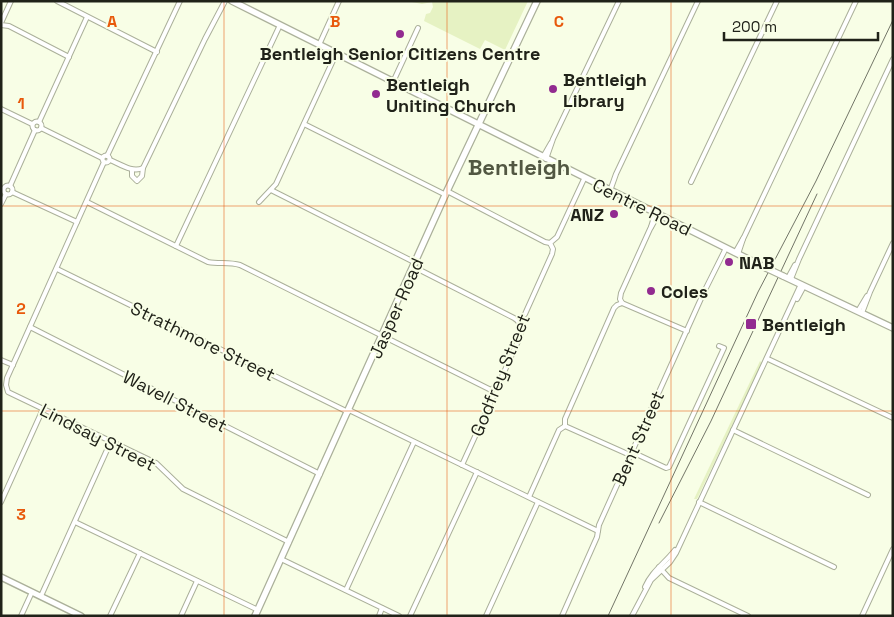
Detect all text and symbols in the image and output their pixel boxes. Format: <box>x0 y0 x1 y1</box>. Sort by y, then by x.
scale bar <box>724 10 878 42</box>
text: A <box>107 11 117 32</box>
text: B <box>330 11 340 32</box>
text: C <box>554 11 564 32</box>
text: 200 m <box>732 17 777 36</box>
marker: Bentleigh Senior Citizens Centre <box>394 28 406 40</box>
place label: Bentleigh Senior Citizens Centre <box>260 42 540 65</box>
place label: Bentleigh Library <box>563 68 647 112</box>
place label: Bentleigh Uniting Church <box>386 73 516 117</box>
marker: Bentleigh Library <box>547 83 559 95</box>
marker: Bentleigh Uniting Church <box>370 88 382 100</box>
text: 1 <box>17 93 25 114</box>
district label: Bentleigh <box>468 153 570 181</box>
street label: Centre Road <box>589 173 695 241</box>
place label: ANZ <box>570 203 604 226</box>
marker: ANZ <box>608 208 620 220</box>
place label: NAB <box>739 251 774 274</box>
street label: Jasper Road <box>364 254 428 362</box>
marker: NAB <box>723 256 735 268</box>
place label: Coles <box>661 280 708 303</box>
marker: Coles <box>645 285 657 297</box>
street label: Strathmore Street <box>127 296 279 386</box>
text: 2 <box>16 298 26 319</box>
street label: Godfrey Street <box>465 310 535 440</box>
place label: Bentleigh <box>762 313 846 336</box>
marker: Bentleigh <box>744 317 758 331</box>
street label: Wavell Street <box>119 365 231 437</box>
street label: Bent Street <box>607 387 669 489</box>
street label: Lindsay Street <box>36 398 160 476</box>
text: 3 <box>16 504 26 525</box>

